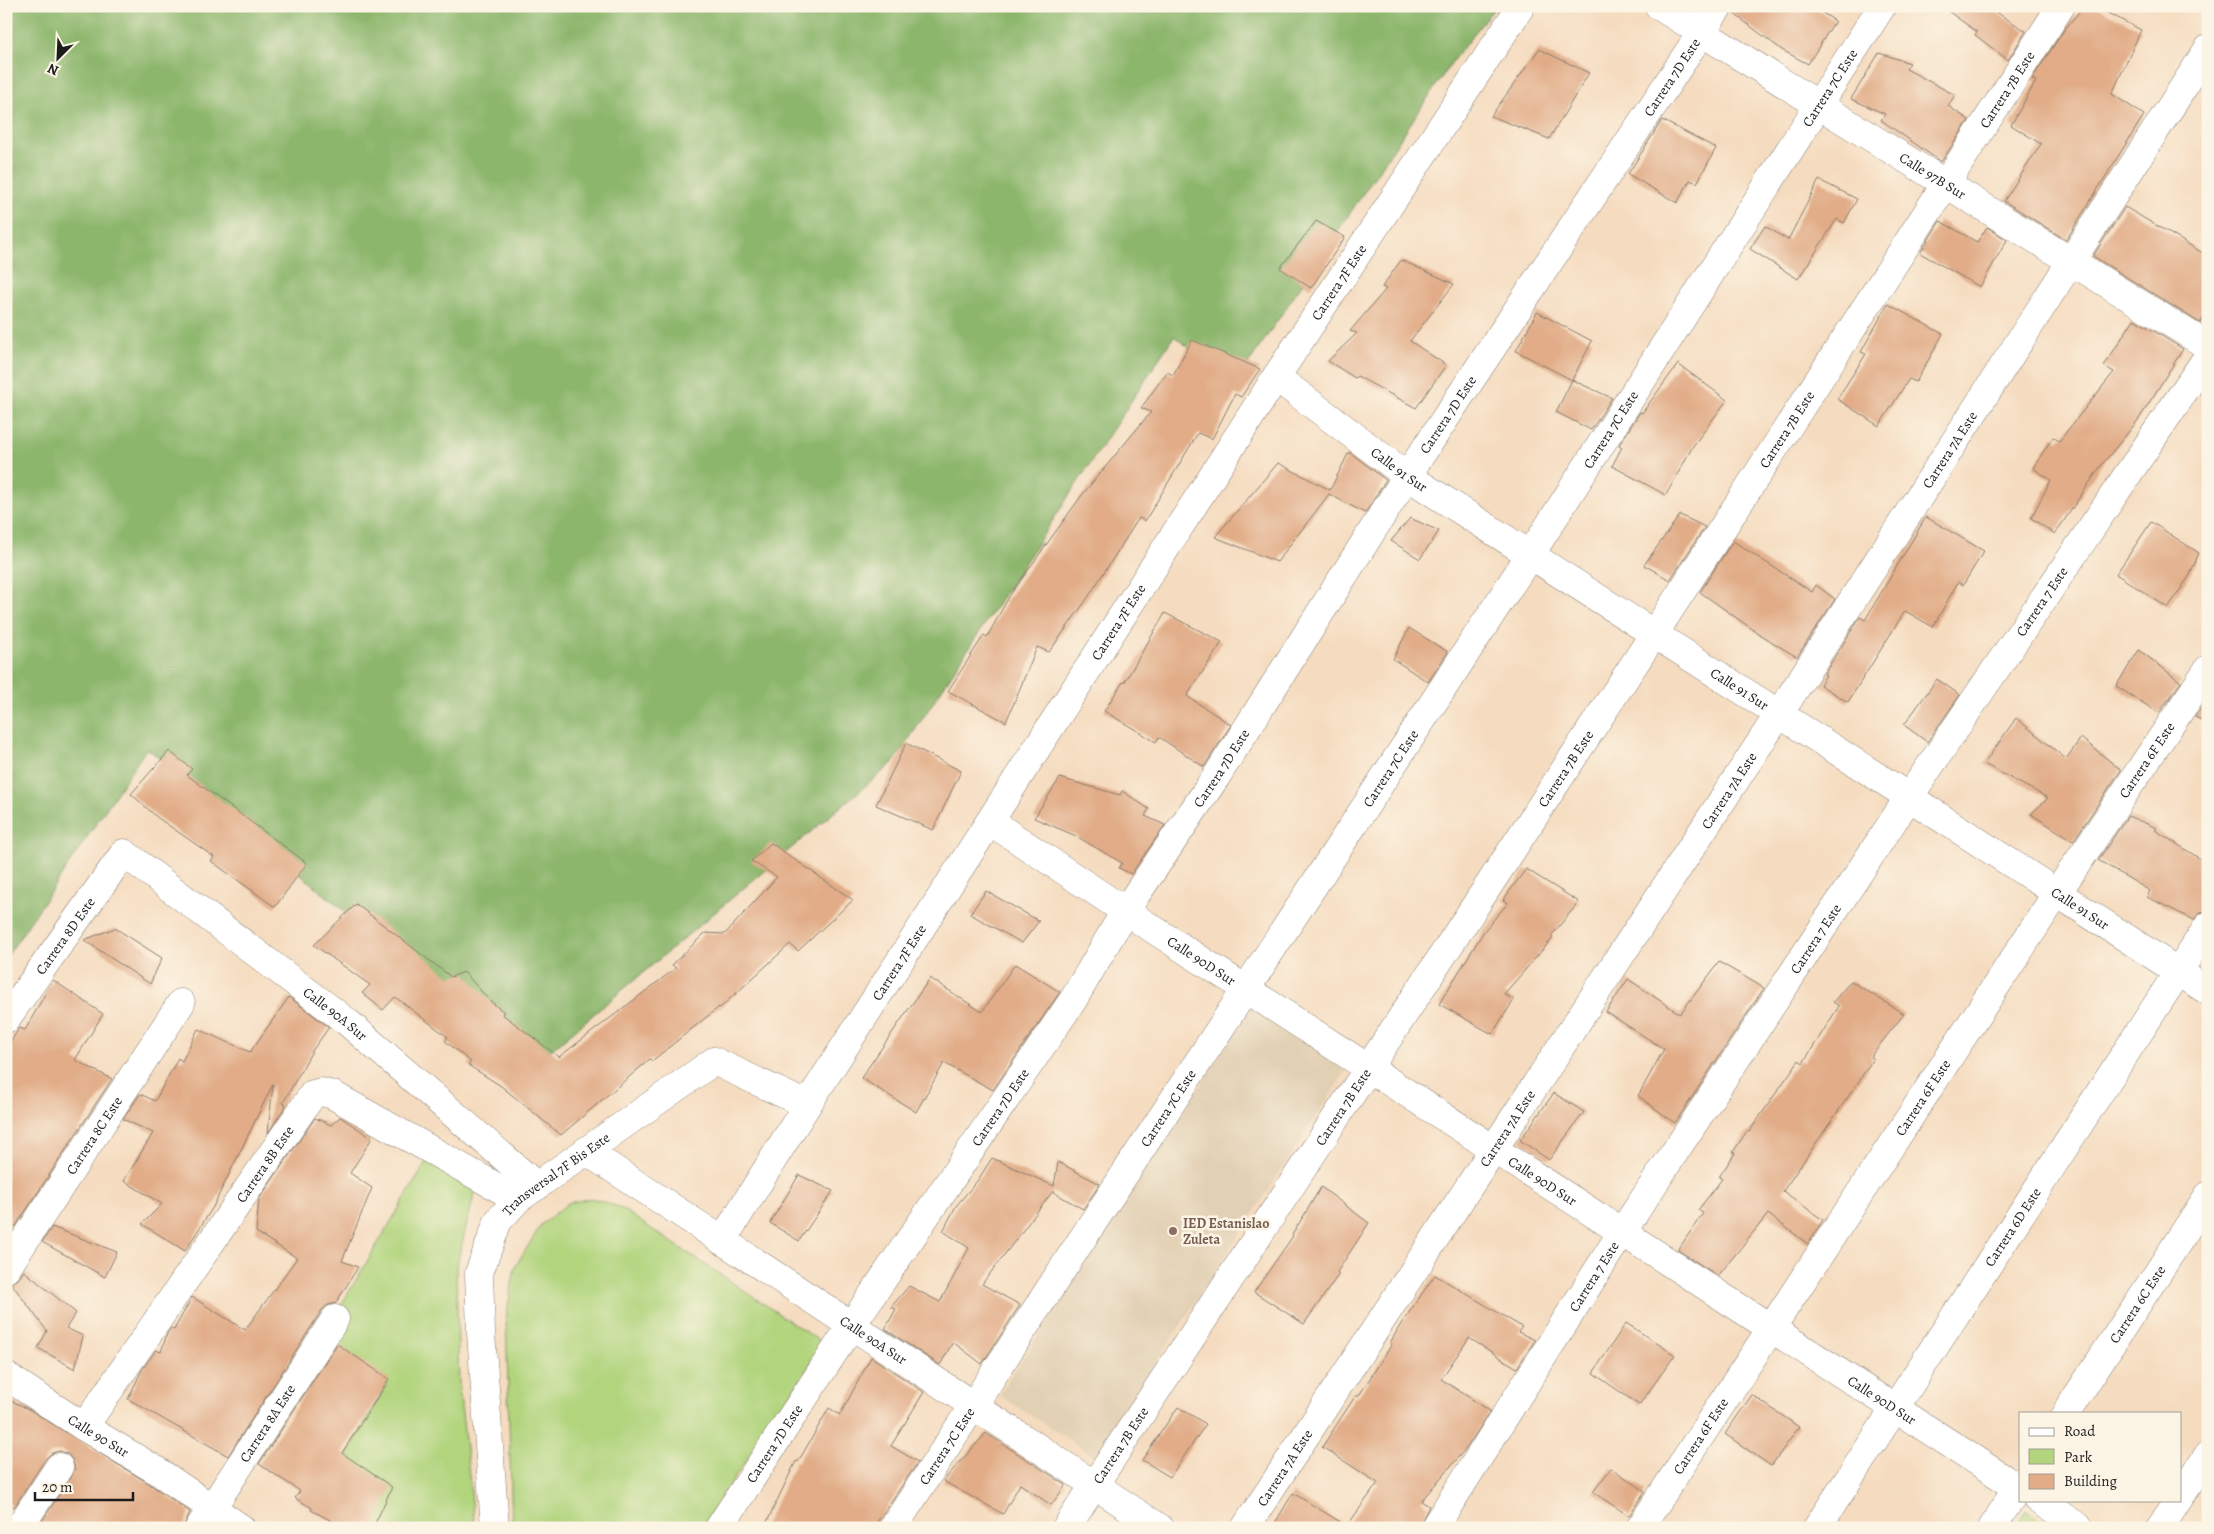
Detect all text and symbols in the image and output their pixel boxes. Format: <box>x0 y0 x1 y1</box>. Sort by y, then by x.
north arrow <box>32 32 82 82</box>
street label: Carrera 7D Este <box>1639 35 1705 120</box>
street label: Carrera 7C Este <box>1798 45 1862 131</box>
street label: Carrera 7B Este <box>1975 47 2039 132</box>
text: N <box>44 59 61 80</box>
street label: Calle 97B Sur <box>1896 148 1970 204</box>
street label: Carrera 7F Este <box>1307 241 1371 324</box>
street label: Carrera 7D Este <box>1415 372 1481 458</box>
street label: Carrera 7C Este <box>1579 387 1643 472</box>
street label: Carrera 7B Este <box>1755 387 1819 472</box>
street label: Carrera 7A Este <box>1918 408 1982 492</box>
street label: Calle 91 Sur <box>1367 443 1431 497</box>
street label: Carrera 7 Este <box>2012 563 2072 640</box>
street label: Carrera 7F Este <box>1087 580 1150 664</box>
street label: Calle 91 Sur <box>1707 663 1773 715</box>
street label: Carrera 6F Este <box>2115 719 2179 802</box>
street label: Carrera 7D Este <box>1189 726 1254 811</box>
street label: Carrera 7C Este <box>1358 726 1423 811</box>
street label: Carrera 7B Este <box>1534 727 1598 811</box>
street label: Carrera 7A Este <box>1697 749 1761 833</box>
street label: Calle 91 Sur <box>2047 883 2113 935</box>
street label: Carrera 8D Este <box>31 894 100 979</box>
street label: Carrera 7 Este <box>1786 900 1846 978</box>
street label: Carrera 7F Este <box>868 921 931 1005</box>
street label: Calle 90D Sur <box>1163 932 1240 990</box>
street label: Calle 90A Sur <box>299 983 371 1045</box>
street label: Carrera 6F Este <box>1891 1056 1955 1140</box>
street label: Carrera 7D Este <box>967 1065 1034 1150</box>
street label: Carrera 7B Este <box>1311 1065 1376 1149</box>
street label: Carrera 7C Este <box>1136 1066 1201 1151</box>
street label: Carrera 7A Este <box>1475 1086 1540 1171</box>
street label: Carrera 8C Este <box>62 1093 127 1178</box>
street label: Carrera 8B Este <box>232 1122 298 1207</box>
street label: Transversal 7F Bis Este <box>498 1128 614 1220</box>
street label: Calle 90D Sur <box>1504 1152 1581 1211</box>
street label: Carrera 6D Este <box>1980 1184 2046 1270</box>
place label: IED Estanislao Zuleta <box>1183 1214 1269 1249</box>
marker: IED Estanislao Zuleta <box>1167 1225 1179 1237</box>
street label: Carrera 7 Este <box>1565 1238 1624 1316</box>
street label: Carrera 6C Este <box>2105 1262 2170 1347</box>
street label: Calle 90A Sur <box>836 1311 911 1370</box>
street label: Calle 90D Sur <box>1844 1371 1920 1430</box>
street label: Carrera 8A Este <box>235 1381 300 1466</box>
street label: Carrera 6F Este <box>1669 1394 1733 1478</box>
street label: Carrera 7D Este <box>742 1401 807 1487</box>
street label: Carrera 7B Este <box>1089 1403 1153 1488</box>
street label: Carrera 7C Este <box>915 1404 979 1489</box>
street label: Calle 90 Sur <box>64 1410 133 1462</box>
legend <box>2019 1412 2182 1502</box>
text: Road <box>2064 1421 2096 1441</box>
street label: Carrera 7A Este <box>1253 1426 1317 1510</box>
text: Park <box>2064 1447 2093 1467</box>
scale bar <box>35 1469 132 1501</box>
text: Building <box>2064 1471 2117 1491</box>
text: 20 m <box>42 1477 73 1497</box>

